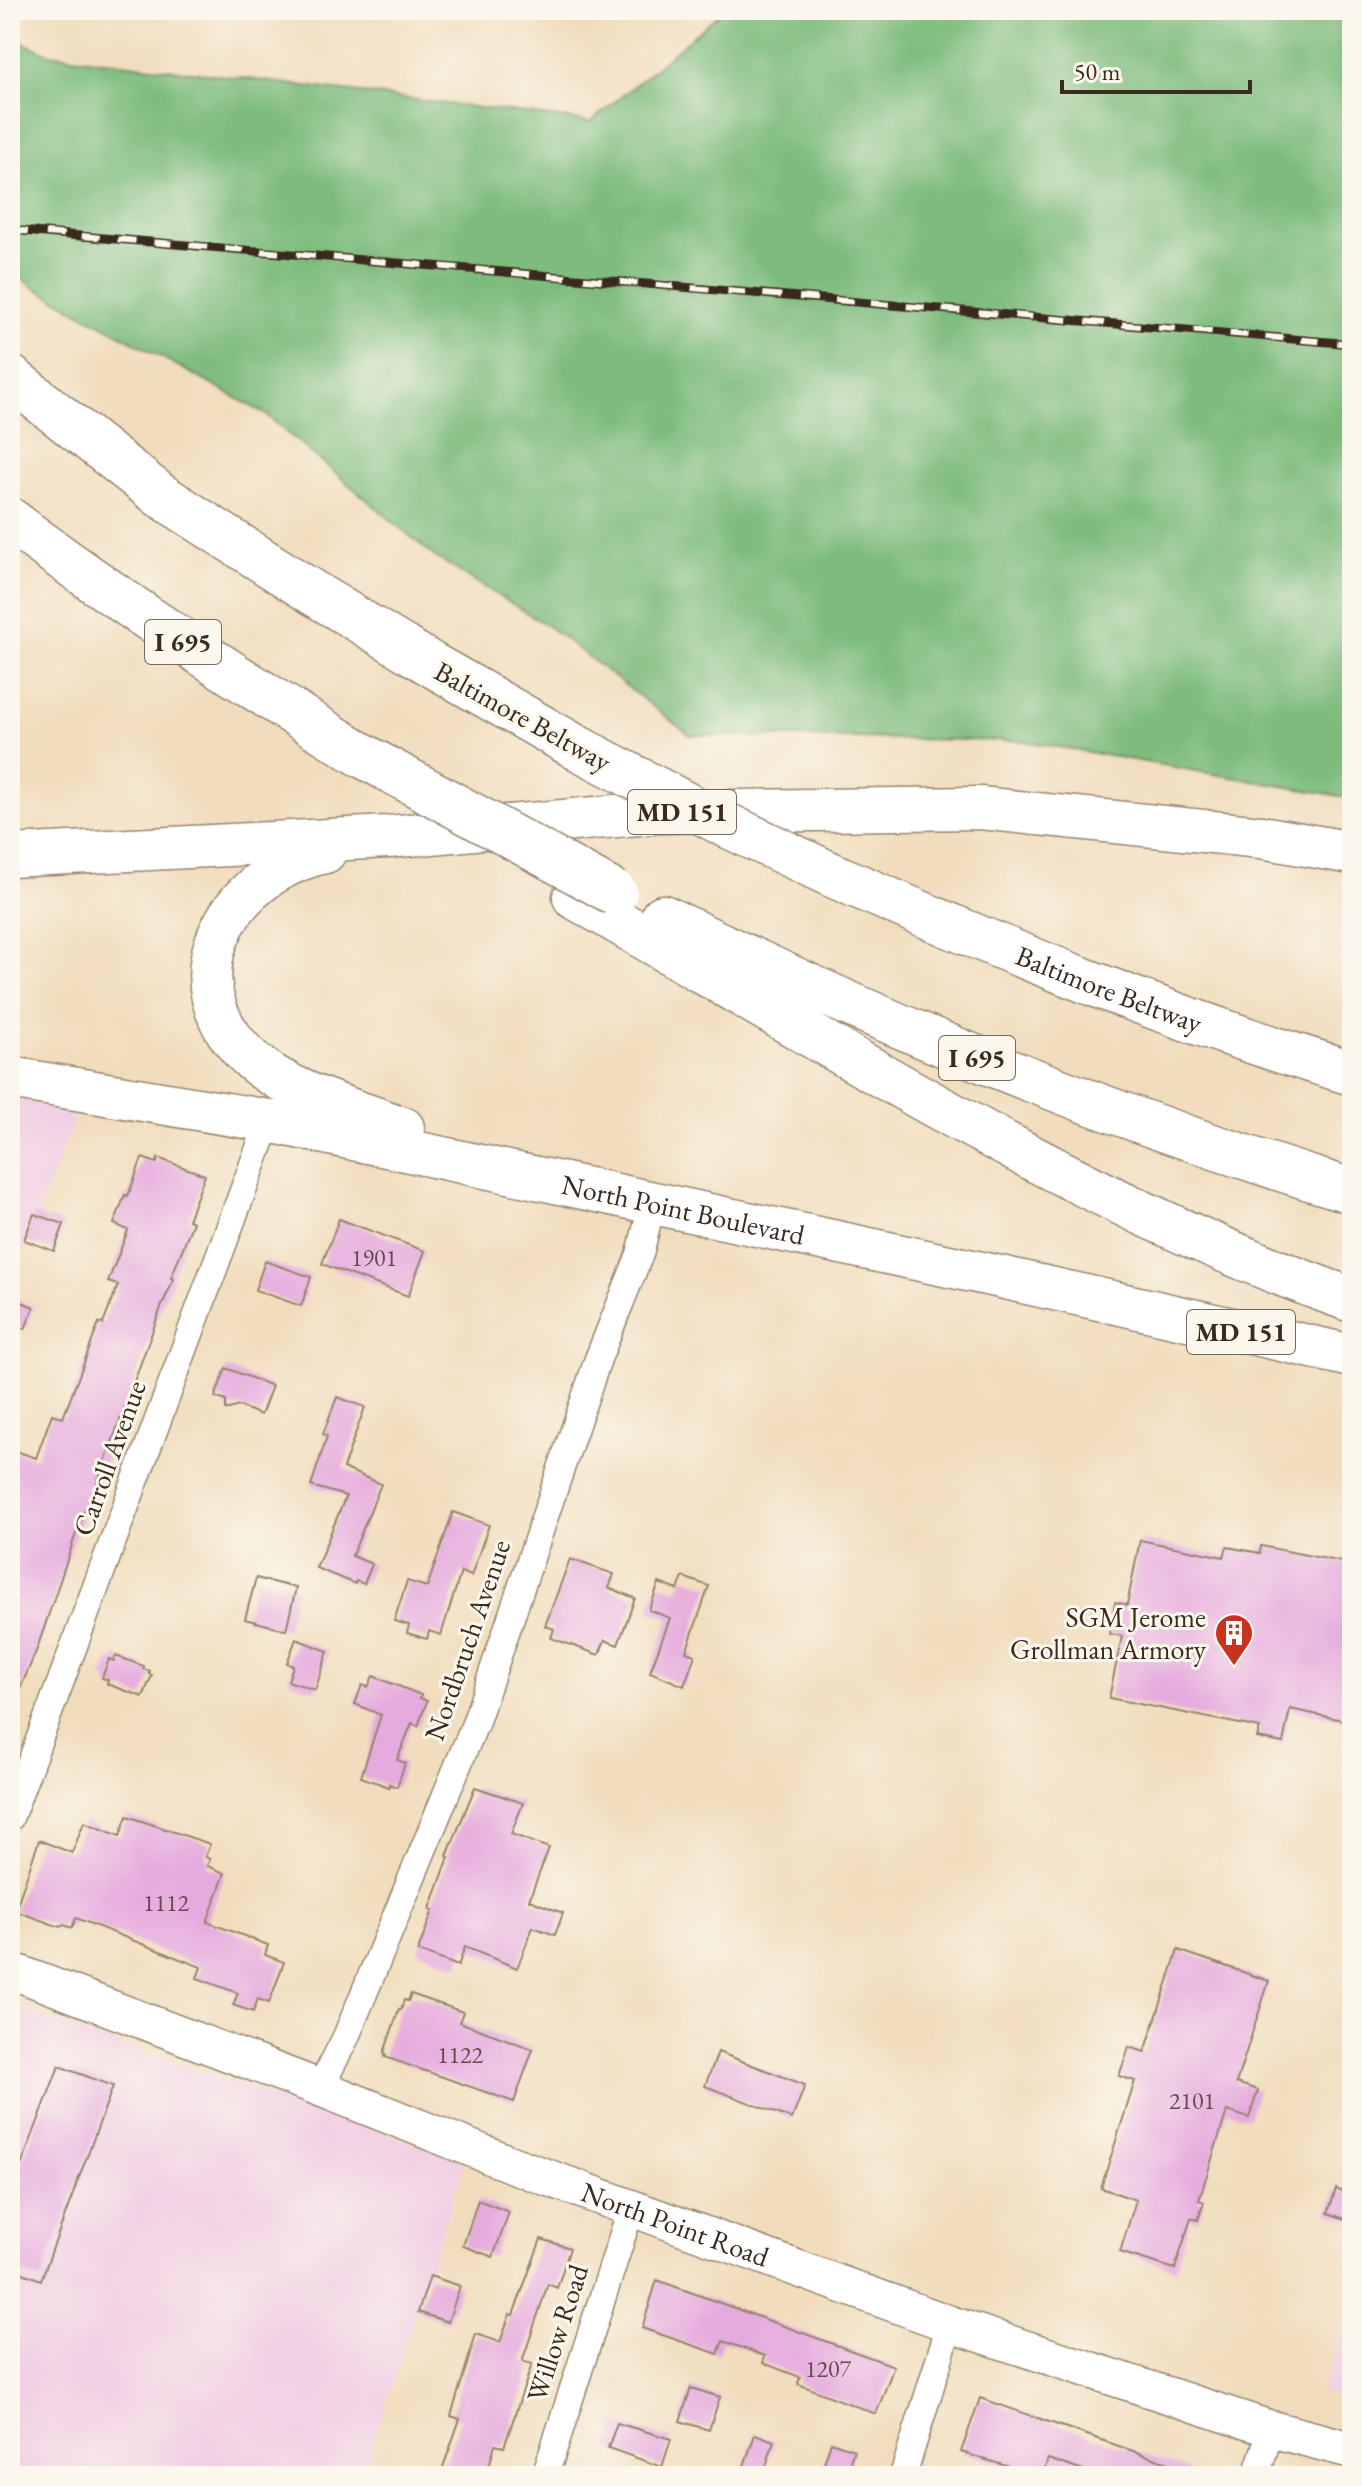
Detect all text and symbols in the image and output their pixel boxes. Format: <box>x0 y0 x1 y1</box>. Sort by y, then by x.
scale bar <box>1062 44 1250 94</box>
text: 50 m <box>1074 56 1121 87</box>
road number: I 695 <box>145 620 221 664</box>
street label: Baltimore Beltway <box>428 653 618 780</box>
road number: MD 151 <box>628 790 736 834</box>
street label: Baltimore Beltway <box>1011 937 1208 1041</box>
road number: I 695 <box>939 1036 1015 1080</box>
street label: North Point Boulevard <box>558 1166 809 1253</box>
house number: 1901 <box>351 1242 397 1273</box>
road number: MD 151 <box>1187 1310 1295 1354</box>
street label: Carroll Avenue <box>64 1375 154 1541</box>
street label: Nordbruch Avenue <box>416 1535 518 1745</box>
place label: SGM Jerome Grollman Armory <box>1010 1599 1207 1667</box>
building icon: SGM Jerome Grollman Armory <box>1213 1612 1255 1667</box>
house number: 1112 <box>143 1887 190 1918</box>
house number: 1122 <box>437 2039 484 2070</box>
house number: 2101 <box>1169 2085 1215 2116</box>
street label: North Point Road <box>576 2173 775 2275</box>
street label: Willow Road <box>518 2259 596 2406</box>
house number: 1207 <box>805 2353 852 2384</box>

